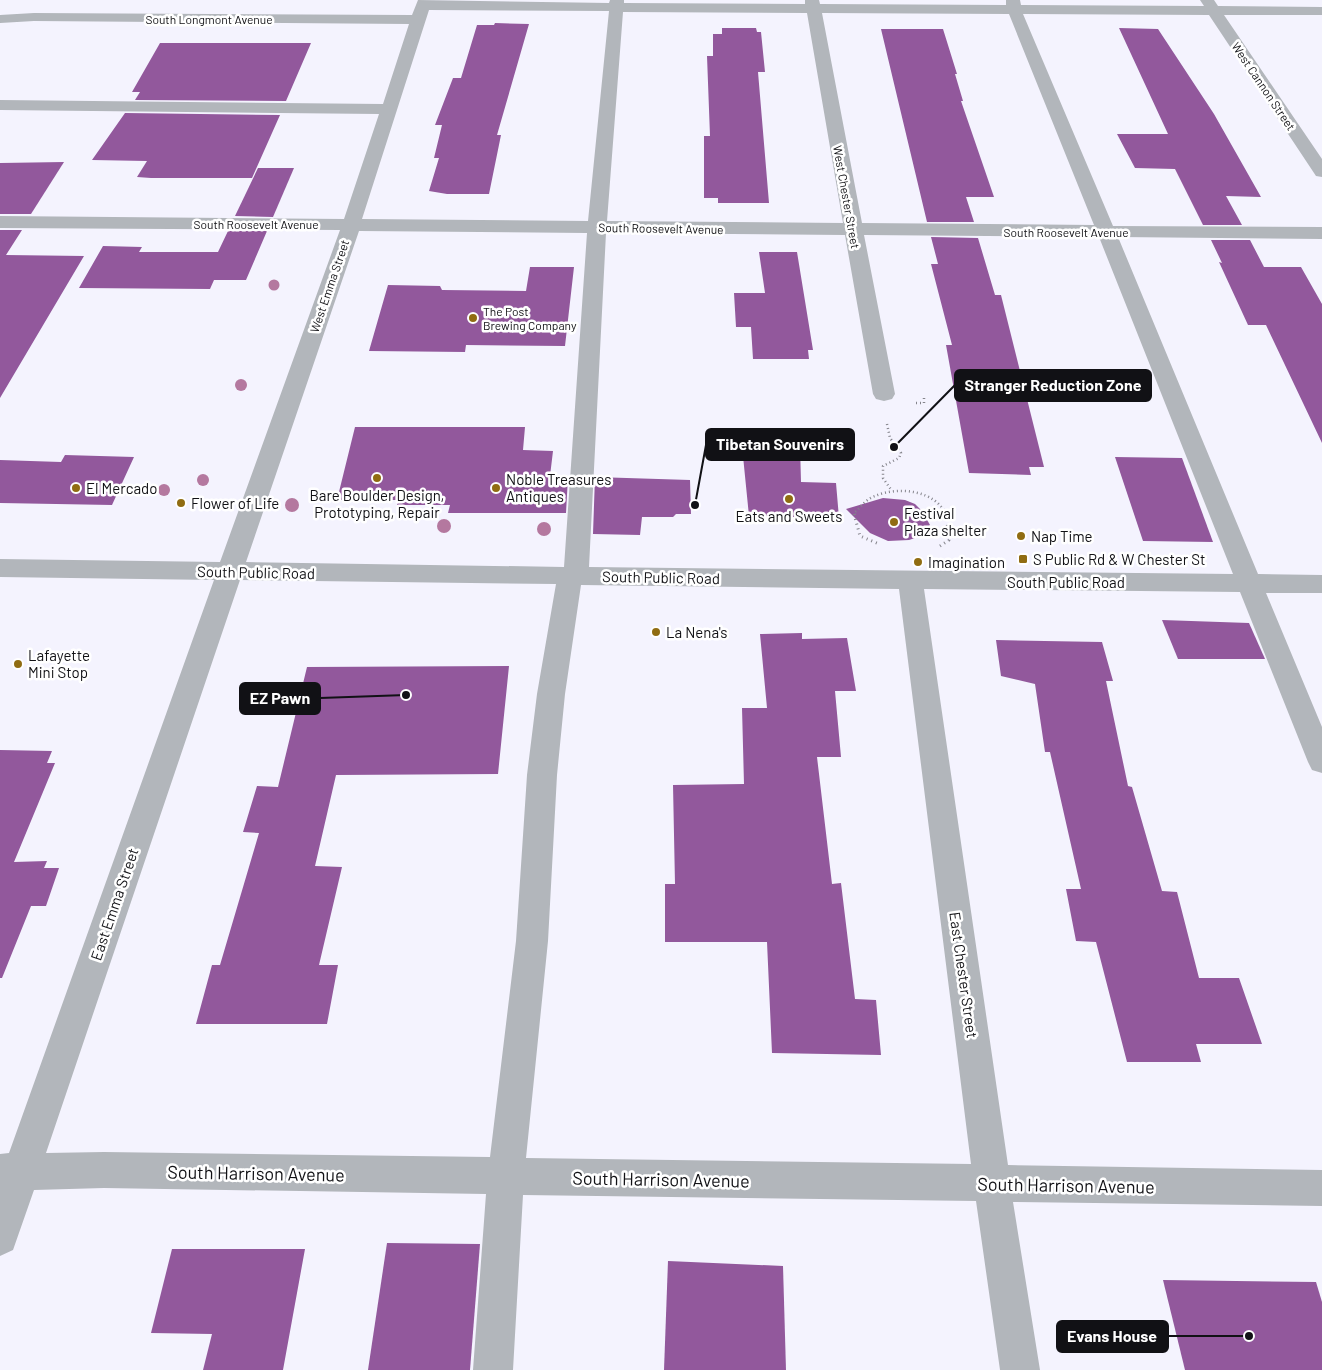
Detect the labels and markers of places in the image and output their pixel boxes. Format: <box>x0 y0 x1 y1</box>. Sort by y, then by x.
place label: The Post Brewing Company <box>483 304 577 332</box>
marker: The Post Brewing Company <box>467 312 479 324</box>
callout: Stranger Reduction Zone <box>955 370 1151 401</box>
callout: Tibetan Souvenirs <box>706 429 854 460</box>
place label: Noble Treasures Antiques <box>506 470 611 505</box>
marker: Bare Boulder Design, Prototyping, Repair <box>371 472 383 484</box>
place label: El Mercado <box>86 479 157 497</box>
marker: El Mercado <box>70 482 82 494</box>
marker: Noble Treasures Antiques <box>490 482 502 494</box>
place label: Bare Boulder Design, Prototyping, Repair <box>309 486 445 521</box>
marker: Eats and Sweets <box>783 493 795 505</box>
place label: Flower of Life <box>191 494 279 512</box>
marker: Flower of Life <box>175 497 187 509</box>
place label: Festival Plaza shelter <box>904 504 987 539</box>
place label: Eats and Sweets <box>735 507 843 525</box>
marker: Festival Plaza shelter <box>888 516 900 528</box>
place label: Nap Time <box>1031 527 1093 545</box>
marker: Nap Time <box>1015 530 1027 542</box>
place label: S Public Rd & W Chester St <box>1033 550 1205 568</box>
place label: Imagination <box>928 553 1005 571</box>
marker: S Public Rd & W Chester St <box>1017 553 1029 565</box>
marker: Imagination <box>912 556 924 568</box>
place label: La Nena's <box>666 623 727 641</box>
marker: La Nena's <box>650 626 662 638</box>
place label: Lafayette Mini Stop <box>28 646 90 681</box>
marker: Lafayette Mini Stop <box>12 658 24 670</box>
callout: EZ Pawn <box>240 683 320 714</box>
callout: Evans House <box>1057 1321 1168 1352</box>

